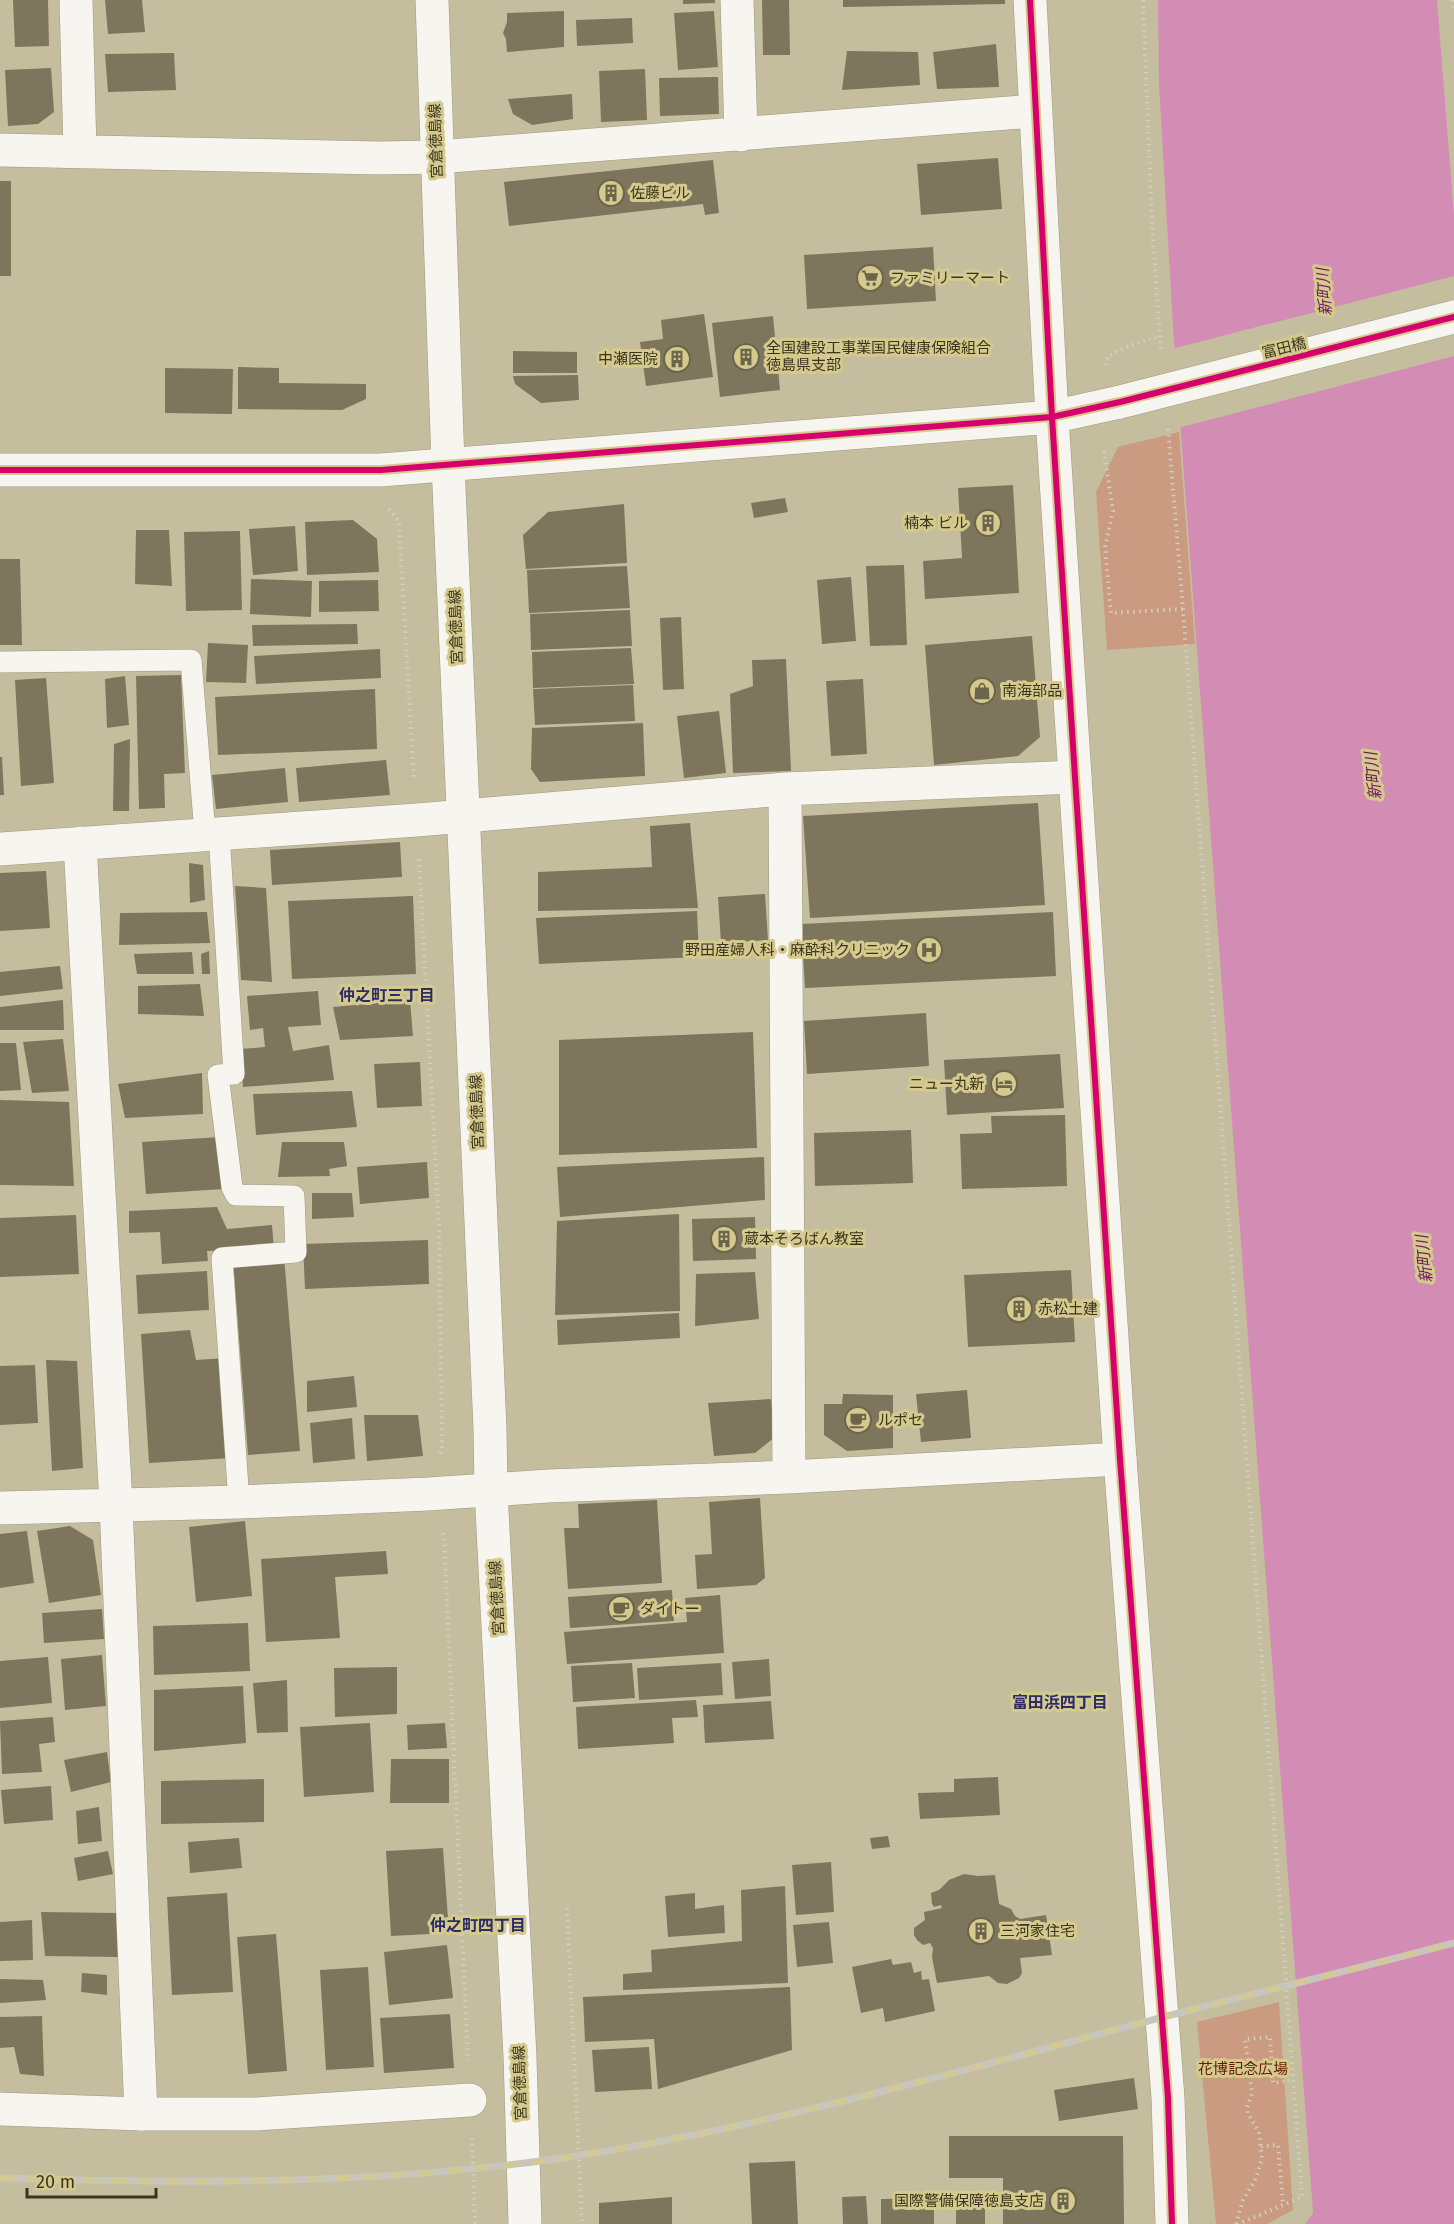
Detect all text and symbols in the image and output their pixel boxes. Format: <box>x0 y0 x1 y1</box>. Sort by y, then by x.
street label: 宮倉徳島線 <box>426 103 446 179</box>
building icon: 佐藤ビル <box>596 178 626 208</box>
place label: 佐藤ビル <box>630 184 690 202</box>
supermarket icon: ファミリーマート <box>855 263 885 293</box>
water label: 新町川 <box>1313 265 1335 317</box>
place label: ファミリーマート <box>890 269 1010 287</box>
street label: 富田橋 <box>1260 334 1308 362</box>
place label: 全国建設工事業国民健康保険組合 徳島県支部 <box>766 339 991 374</box>
building icon: 全国建設工事業国民健康保険組合 徳島県支部 <box>731 342 761 372</box>
building icon: 中瀬医院 <box>662 344 692 374</box>
place label: 中瀬医院 <box>598 350 658 368</box>
building icon: 楠本 ビル <box>973 508 1003 538</box>
place label: 楠本 ビル <box>904 514 968 532</box>
street label: 宮倉徳島線 <box>446 589 466 665</box>
shop icon: 南海部品 <box>967 676 997 706</box>
place label: 南海部品 <box>1002 682 1062 700</box>
water label: 新町川 <box>1361 749 1385 801</box>
hospital icon: 野田産婦人科・麻酔科クリニック <box>914 935 944 965</box>
place label: 野田産婦人科・麻酔科クリニック <box>685 941 910 959</box>
district label: 仲之町三丁目 <box>339 986 435 1005</box>
hotel icon: ニュー丸新 <box>989 1069 1019 1099</box>
street label: 宮倉徳島線 <box>467 1074 487 1150</box>
place label: ニュー丸新 <box>909 1075 984 1093</box>
building icon: 蔵本そろばん教室 <box>709 1224 739 1254</box>
place label: 蔵本そろばん教室 <box>744 1230 864 1248</box>
water label: 新町川 <box>1412 1232 1436 1284</box>
building icon: 赤松土建 <box>1004 1294 1034 1324</box>
place label: 赤松土建 <box>1038 1300 1098 1318</box>
cafe icon: ルポセ <box>843 1405 873 1435</box>
place label: ルポセ <box>878 1411 923 1429</box>
street label: 宮倉徳島線 <box>486 1560 508 1636</box>
cafe icon: ダイトー <box>606 1594 636 1624</box>
place label: ダイトー <box>640 1600 700 1618</box>
district label: 富田浜四丁目 <box>1012 1693 1108 1712</box>
district label: 仲之町四丁目 <box>430 1916 526 1935</box>
building icon: 三河家住宅 <box>966 1916 996 1946</box>
place label: 三河家住宅 <box>1000 1922 1075 1940</box>
street label: 宮倉徳島線 <box>510 2045 530 2121</box>
park label: 花博記念広場 <box>1198 2060 1288 2078</box>
scale bar <box>27 2161 156 2199</box>
text: 20 m <box>36 2171 75 2193</box>
building icon: 国際警備保障徳島支店 <box>1048 2186 1078 2216</box>
place label: 国際警備保障徳島支店 <box>894 2192 1044 2210</box>

